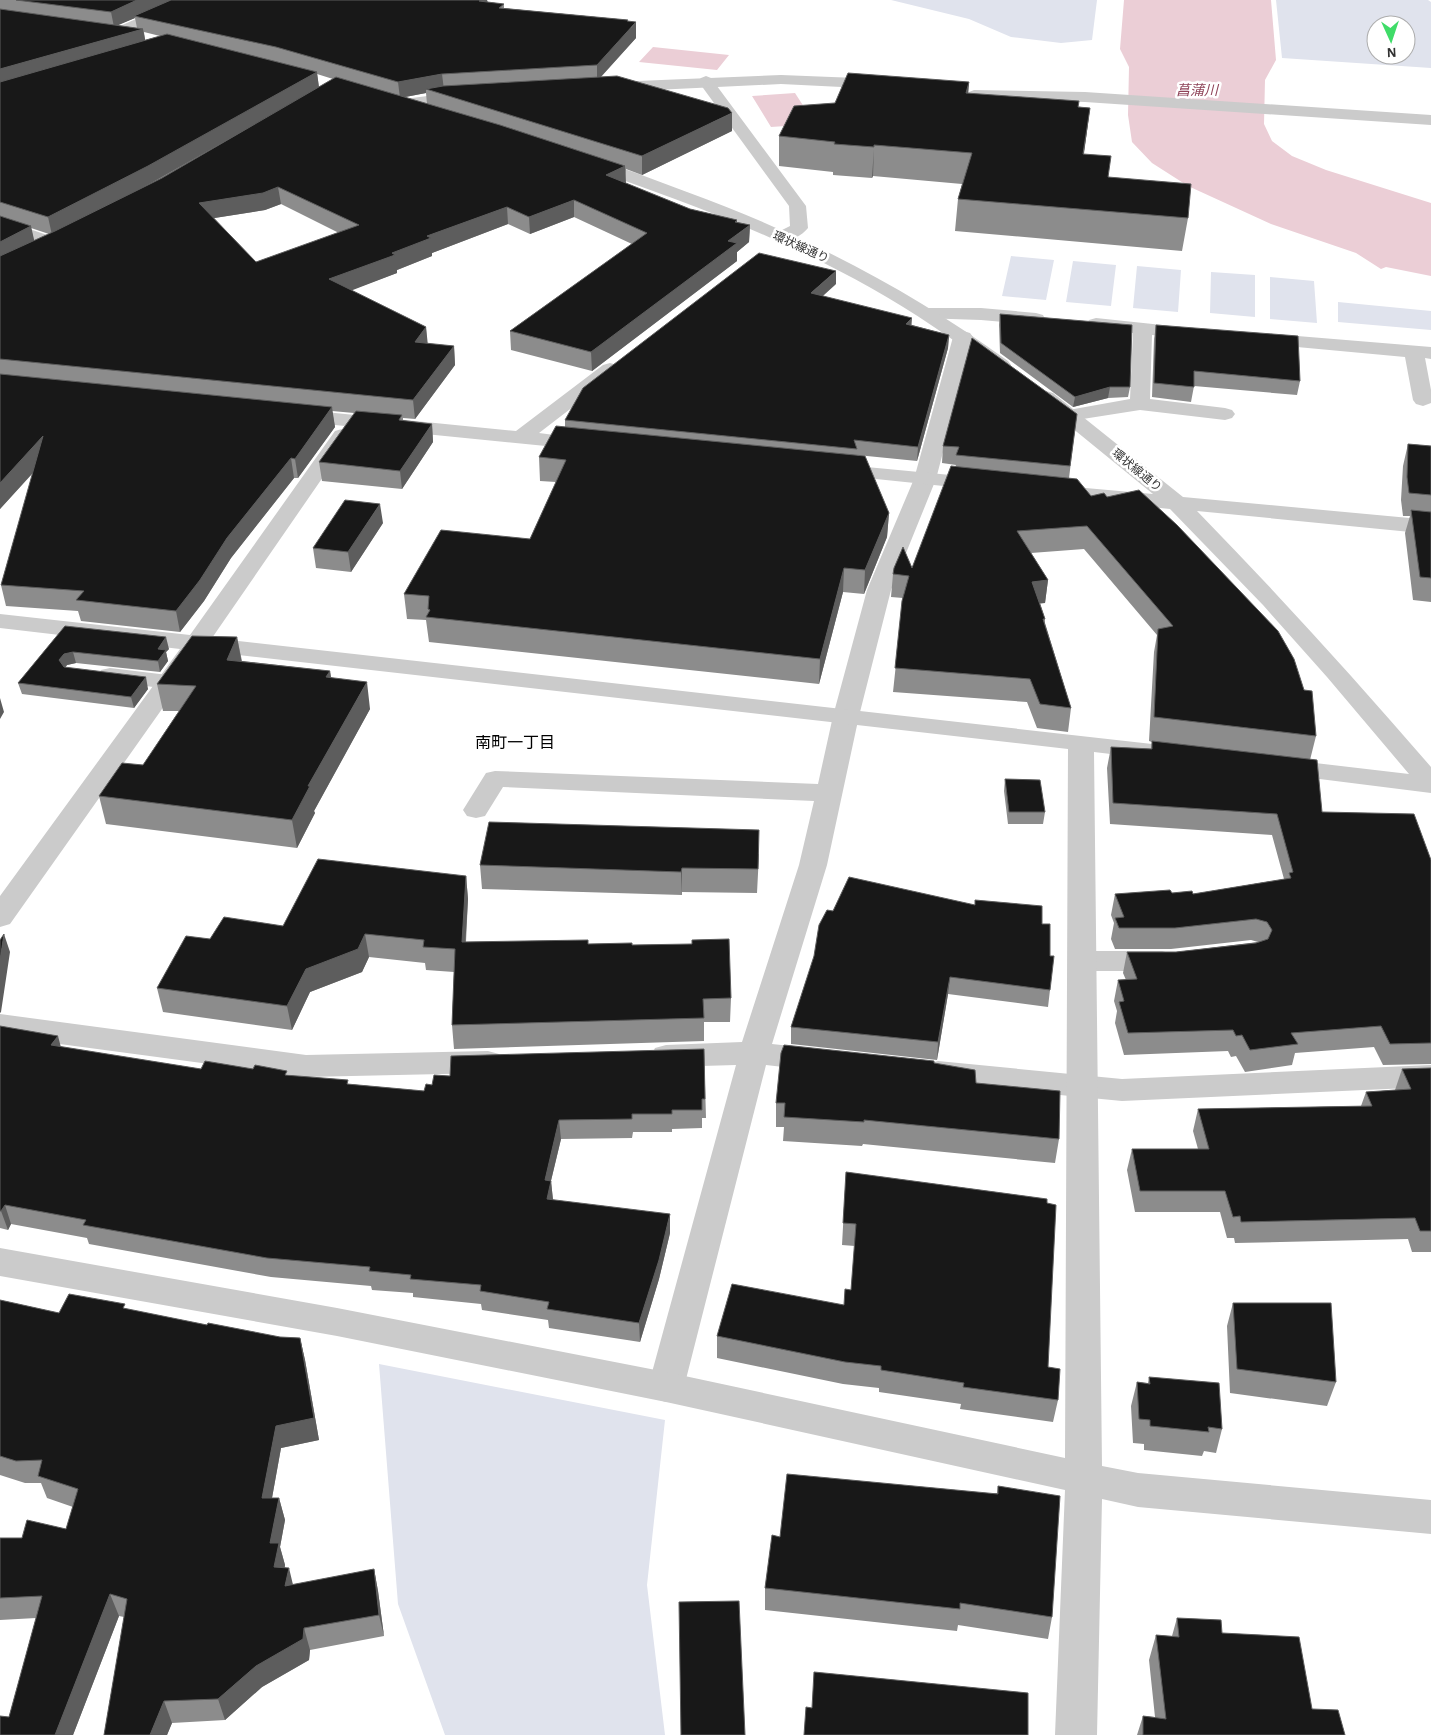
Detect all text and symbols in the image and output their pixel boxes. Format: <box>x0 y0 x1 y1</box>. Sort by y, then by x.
north arrow <box>1366 15 1416 65</box>
text: N <box>1386 45 1397 59</box>
water label: 菖蒲川 <box>1176 83 1220 98</box>
street label: 環状線通り <box>771 228 831 265</box>
street label: 環状線通り <box>1110 446 1165 494</box>
district label: 南町一丁目 <box>475 735 555 751</box>

